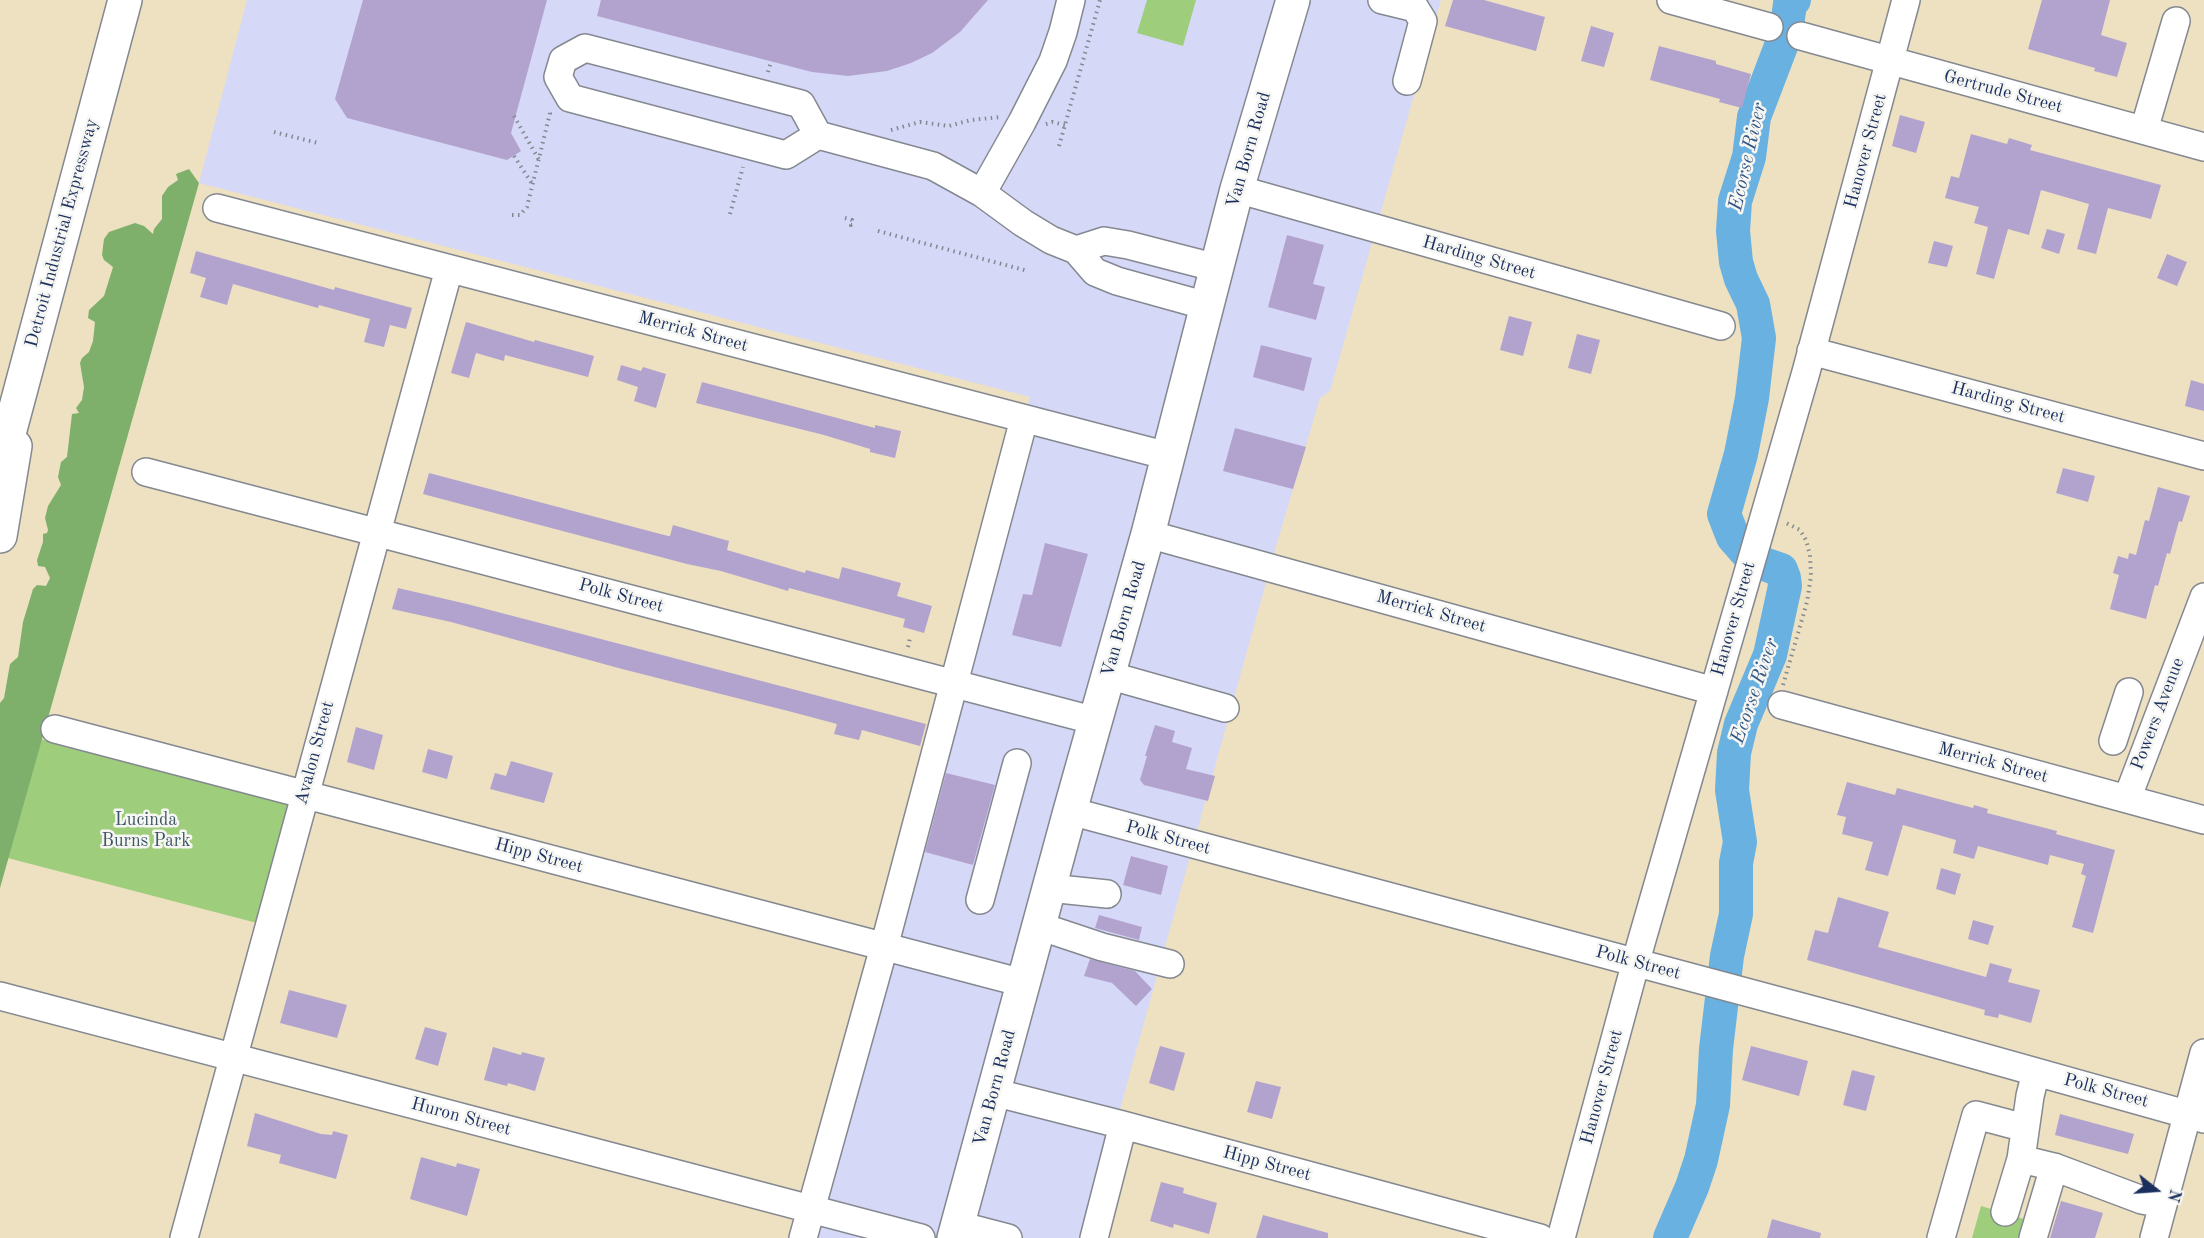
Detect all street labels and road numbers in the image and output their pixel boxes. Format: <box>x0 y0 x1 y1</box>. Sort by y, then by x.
street label: Gertrude Street <box>1941 66 2065 118</box>
street label: Van Born Road <box>1222 89 1276 211</box>
street label: Hanover Street <box>1840 91 1892 211</box>
street label: Detroit Industrial Expressway <box>21 116 103 350</box>
street label: Harding Street <box>1420 232 1538 284</box>
street label: Merrick Street <box>636 307 750 357</box>
street label: Harding Street <box>1949 377 2067 429</box>
street label: Van Born Road <box>1097 558 1151 680</box>
street label: Hanover Street <box>1707 559 1761 679</box>
street label: Polk Street <box>576 574 666 618</box>
street label: Merrick Street <box>1374 586 1488 638</box>
street label: Powers Avenue <box>2127 655 2189 773</box>
street label: Avalon Street <box>291 699 339 807</box>
street label: Merrick Street <box>1936 738 2050 788</box>
street label: Polk Street <box>1123 816 1213 860</box>
street label: Hipp Street <box>493 834 585 878</box>
street label: Polk Street <box>1593 941 1683 985</box>
street label: Van Born Road <box>969 1027 1021 1149</box>
street label: Hanover Street <box>1576 1027 1628 1147</box>
street label: Polk Street <box>2061 1069 2151 1113</box>
street label: Huron Street <box>409 1093 513 1141</box>
street label: Hipp Street <box>1221 1142 1313 1186</box>

